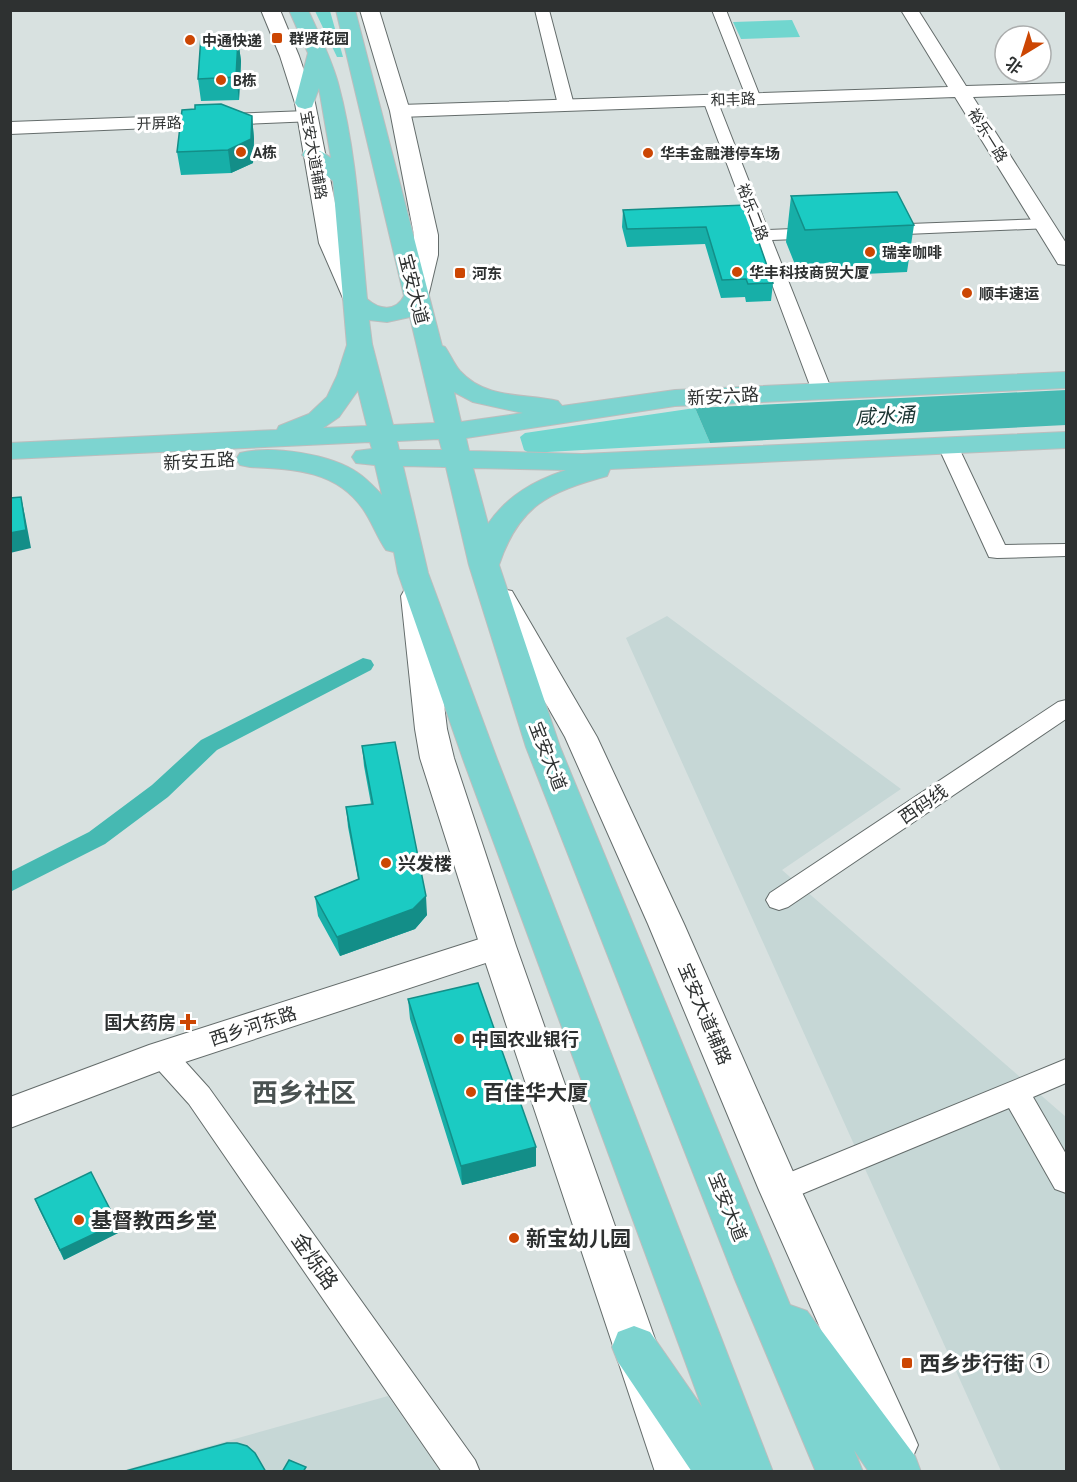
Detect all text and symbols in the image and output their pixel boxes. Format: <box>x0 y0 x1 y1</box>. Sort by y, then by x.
north arrow <box>993 24 1053 84</box>
place label: 群贤花园 <box>289 29 349 48</box>
place label: 中通快递 <box>202 31 262 50</box>
marker: 群贤花园 <box>270 31 284 45</box>
marker: 中通快递 <box>183 33 197 47</box>
text: 北 <box>1001 53 1026 79</box>
place label: B栋 <box>233 71 257 90</box>
marker: B栋 <box>214 73 228 87</box>
street label: 和丰路 <box>710 89 756 109</box>
street label: 裕乐一路 <box>964 105 1012 165</box>
street label: 宝安大道辅路 <box>297 109 331 201</box>
street label: 开屏路 <box>136 113 182 133</box>
place label: A栋 <box>253 143 277 162</box>
place label: 华丰金融港停车场 <box>660 144 780 163</box>
marker: A栋 <box>234 145 248 159</box>
marker: 华丰金融港停车场 <box>641 146 655 160</box>
street label: 裕乐二路 <box>733 181 773 243</box>
place label: 瑞幸咖啡 <box>882 243 942 262</box>
marker: 瑞幸咖啡 <box>863 245 877 259</box>
street label: 宝安大道 <box>394 251 434 327</box>
place label: 华丰科技商贸大厦 <box>749 263 869 282</box>
place label: 河东 <box>472 264 502 283</box>
marker: 华丰科技商贸大厦 <box>730 265 744 279</box>
marker: 河东 <box>453 266 467 280</box>
place label: 顺丰速运 <box>979 284 1039 303</box>
marker: 顺丰速运 <box>960 286 974 300</box>
street label: 新安六路 <box>686 383 760 409</box>
water label: 咸水涌 <box>854 401 918 431</box>
street label: 新安五路 <box>162 448 236 474</box>
street label: 宝安大道 <box>524 718 572 794</box>
street label: 西码线 <box>894 779 952 829</box>
place label: 兴发楼 <box>398 852 452 875</box>
marker: 兴发楼 <box>379 856 393 870</box>
street label: 宝安大道辅路 <box>673 960 737 1068</box>
street label: 西乡河东路 <box>207 1001 299 1051</box>
place label: 国大药房 <box>104 1011 176 1034</box>
marker: 国大药房 <box>181 1015 195 1029</box>
place label: 中国农业银行 <box>471 1028 579 1051</box>
marker: 中国农业银行 <box>452 1032 466 1046</box>
district label: 西乡社区 <box>252 1076 356 1109</box>
place label: 百佳华大厦 <box>483 1079 588 1106</box>
marker: 百佳华大厦 <box>464 1085 478 1099</box>
street label: 宝安大道 <box>704 1169 752 1245</box>
place label: 基督教西乡堂 <box>91 1207 217 1234</box>
marker: 基督教西乡堂 <box>72 1213 86 1227</box>
place label: 新宝幼儿园 <box>526 1225 631 1252</box>
street label: 金烁路 <box>286 1227 344 1295</box>
marker: 新宝幼儿园 <box>507 1231 521 1245</box>
place label: 西乡步行街 ① <box>919 1350 1050 1377</box>
marker: 西乡步行街 ① <box>900 1356 914 1370</box>

